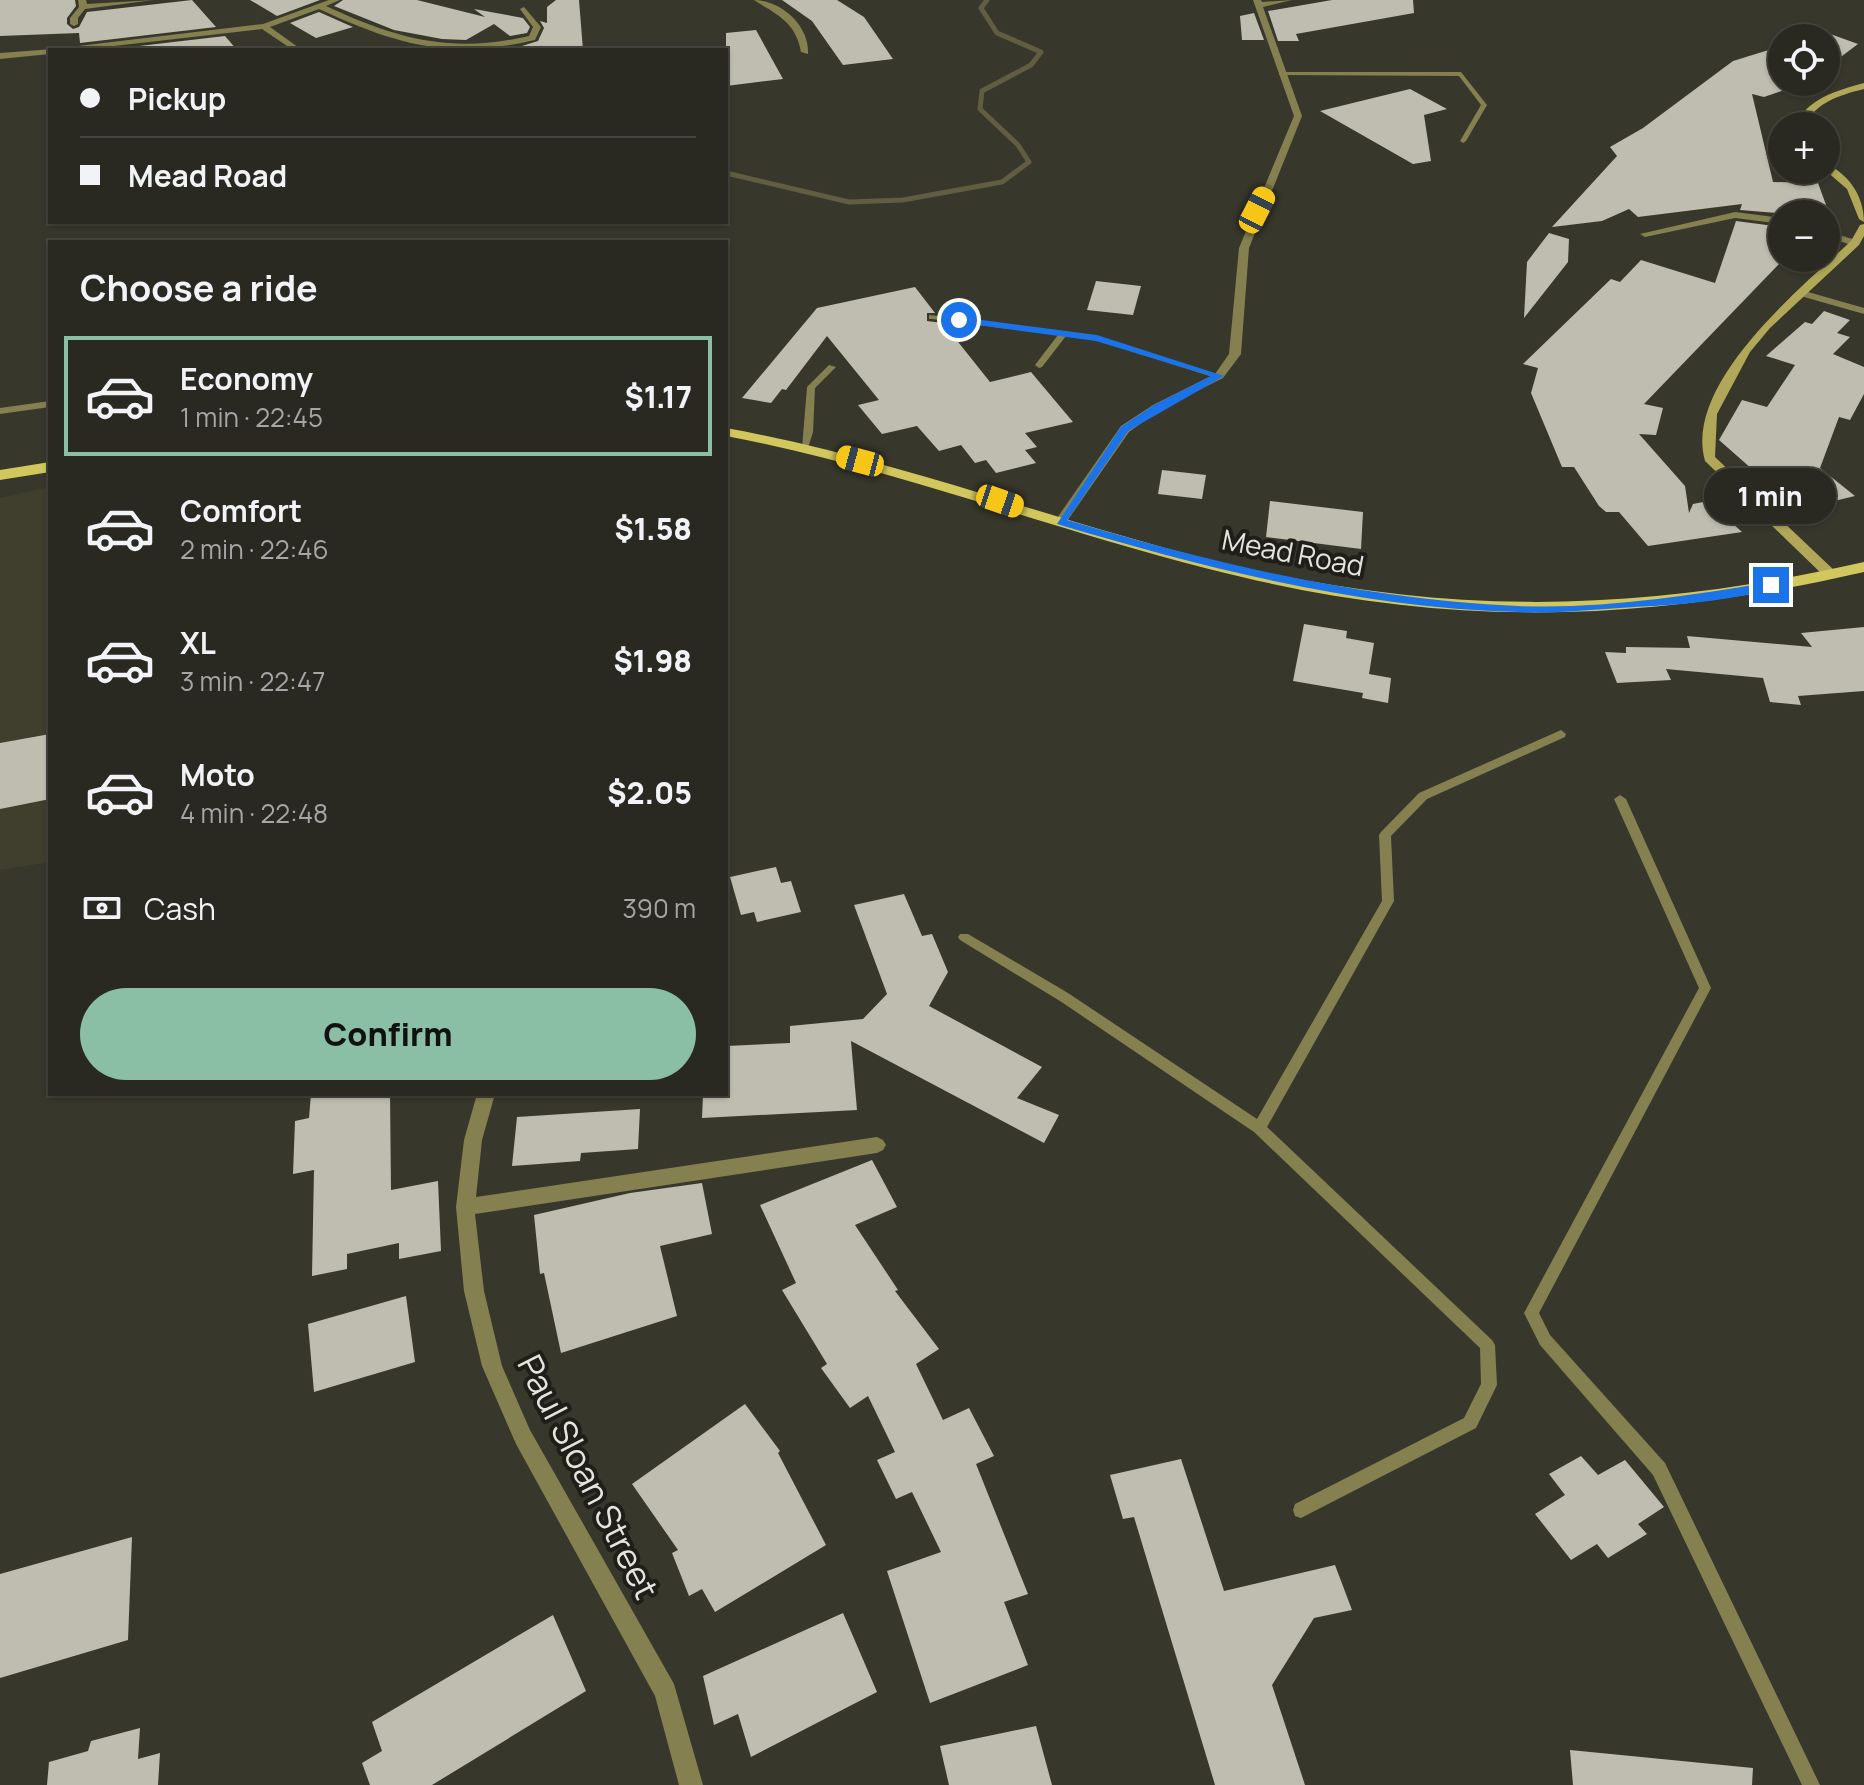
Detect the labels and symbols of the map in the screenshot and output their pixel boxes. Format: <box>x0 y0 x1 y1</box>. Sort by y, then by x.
car <box>1235 183 1279 237</box>
route start <box>941 302 977 338</box>
car <box>834 443 886 479</box>
callout: 1 min <box>1705 469 1837 525</box>
car <box>973 482 1027 520</box>
street label: Mead Road <box>1219 520 1367 584</box>
route end <box>1753 567 1789 603</box>
street label: Paul Sloan Street <box>507 1347 670 1607</box>

